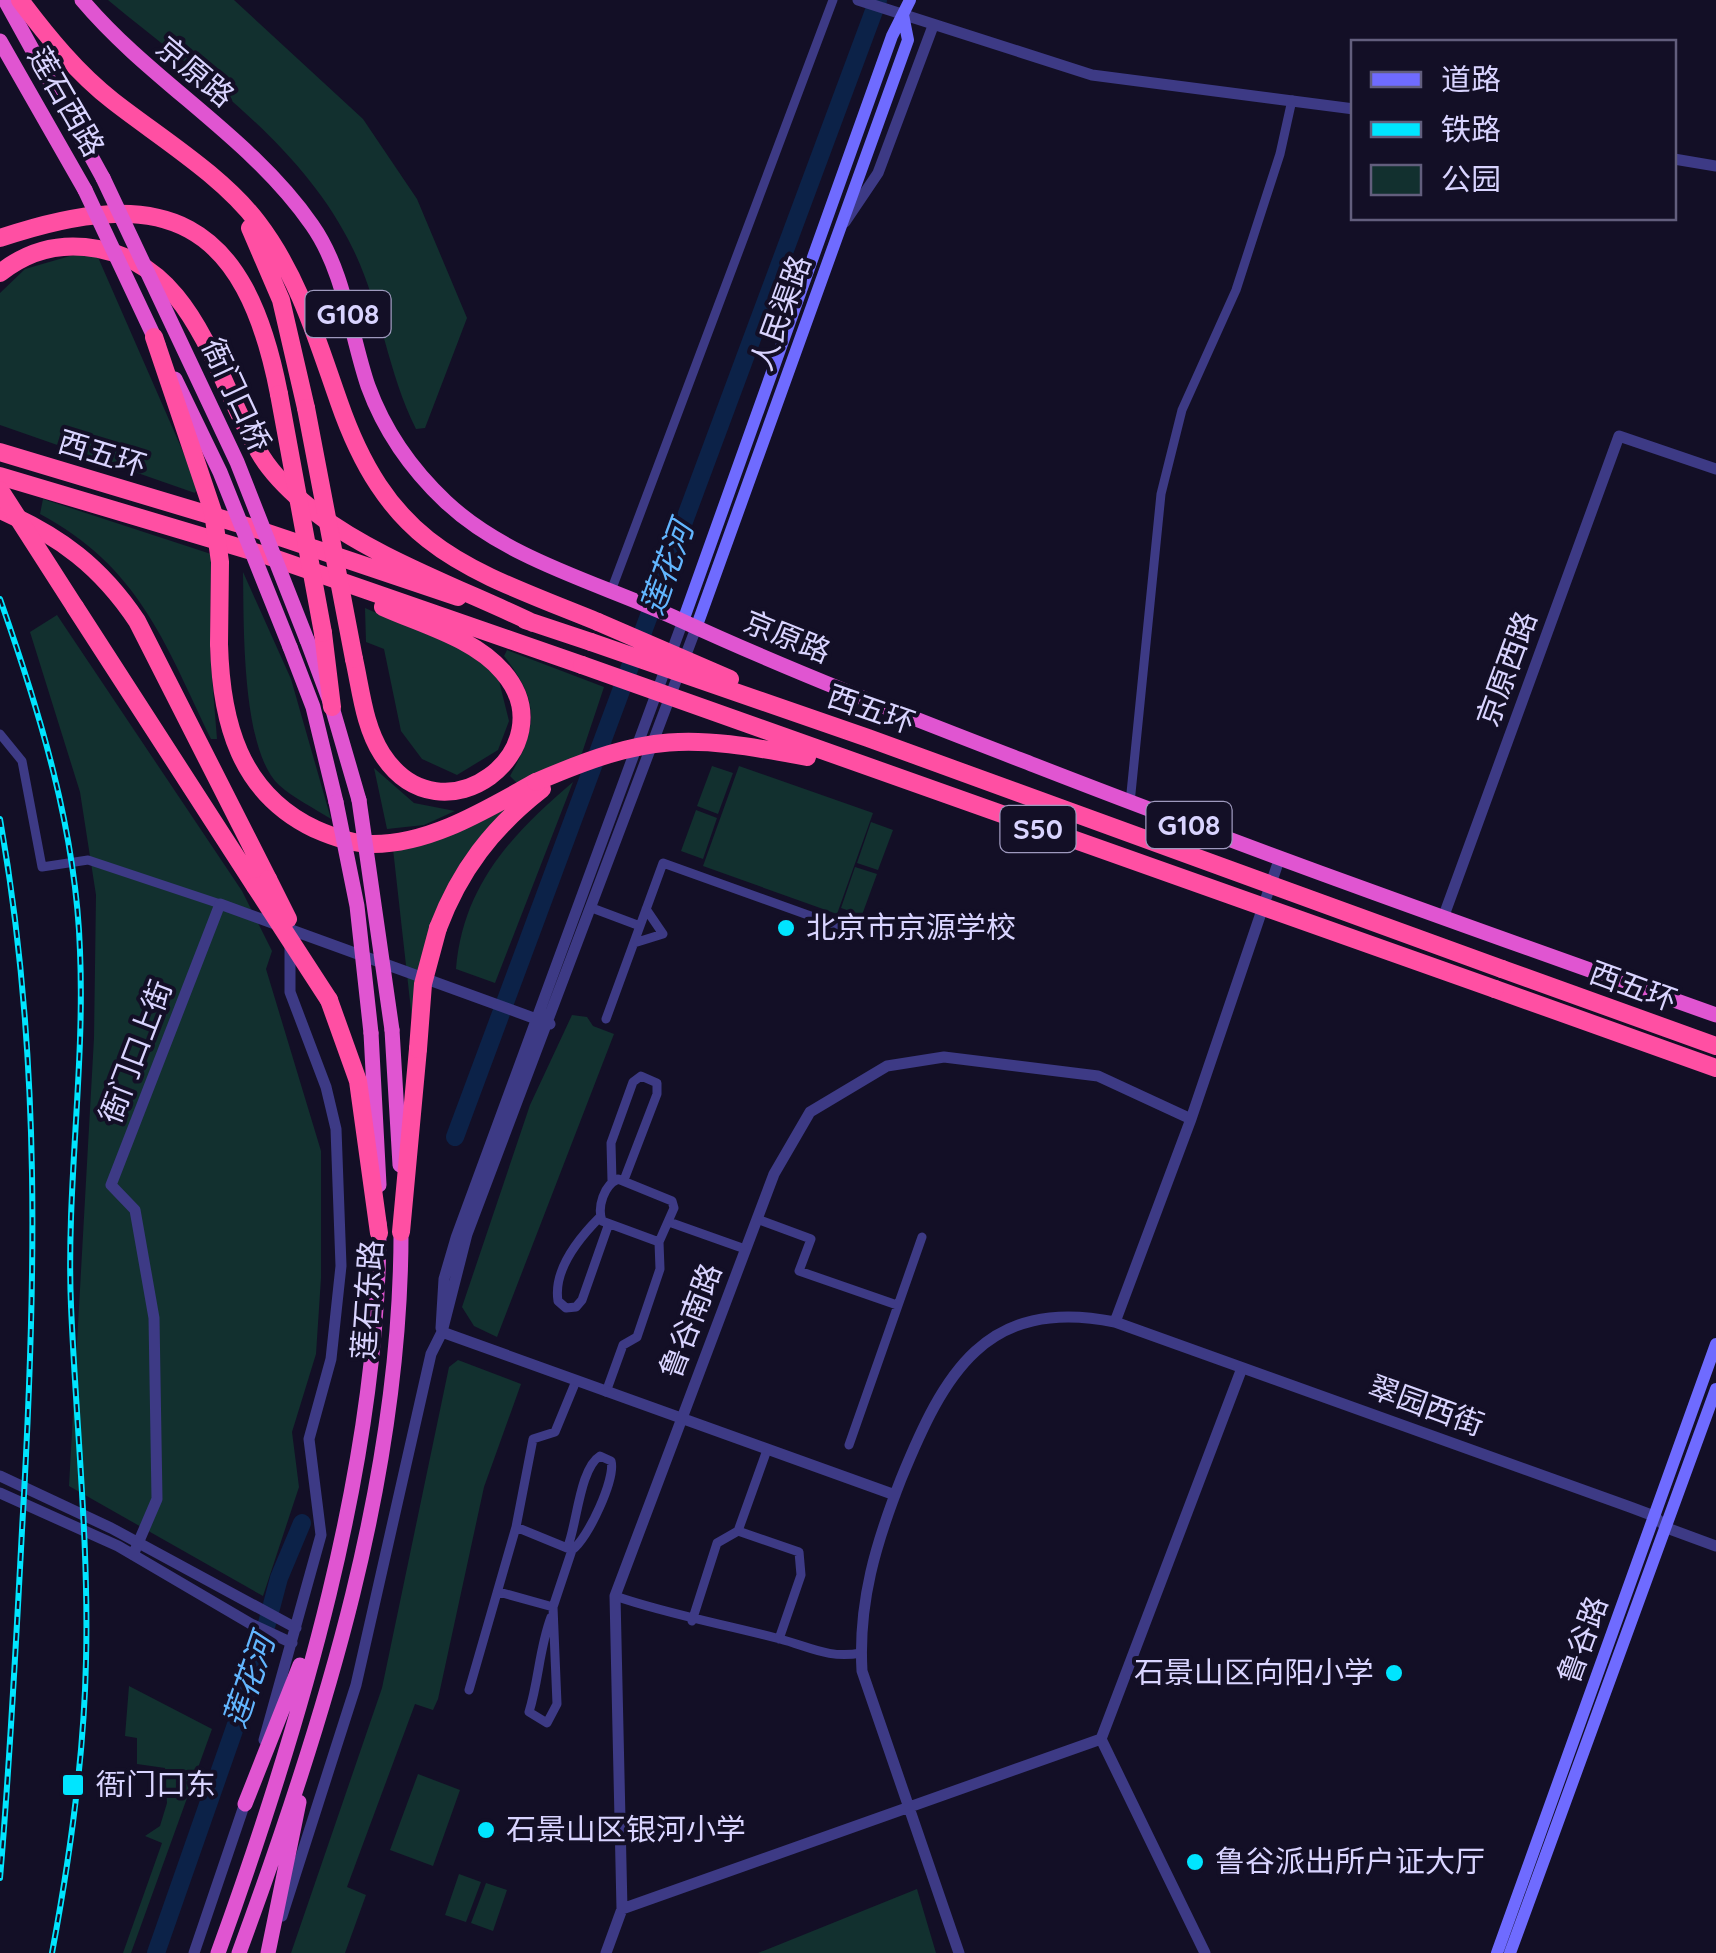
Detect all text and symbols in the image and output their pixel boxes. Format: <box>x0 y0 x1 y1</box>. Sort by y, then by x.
street label: 京原路 <box>149 28 242 115</box>
street label: 莲石西路 <box>20 40 113 163</box>
legend <box>1351 40 1676 220</box>
text: 道路 <box>1441 60 1501 98</box>
text: 铁路 <box>1441 110 1501 148</box>
text: 公园 <box>1441 160 1501 198</box>
street label: 人民渠路 <box>742 250 818 376</box>
road number: G108 <box>306 291 390 337</box>
street label: 衙门口桥 <box>194 332 279 457</box>
street label: 西五环 <box>54 422 151 484</box>
water label: 莲花河 <box>631 510 703 620</box>
street label: 京原路 <box>739 602 836 671</box>
street label: 京原西路 <box>1468 606 1544 732</box>
street label: 西五环 <box>823 676 920 742</box>
road number: G108 <box>1146 802 1232 848</box>
road number: S50 <box>1000 806 1076 852</box>
place label: 北京市京源学校 <box>806 908 1016 946</box>
marker: 北京市京源学校 <box>775 917 797 939</box>
street label: 西五环 <box>1585 953 1682 1019</box>
street label: 衙门口上街 <box>90 975 180 1128</box>
street label: 莲石东路 <box>344 1239 390 1361</box>
street label: 鲁谷南路 <box>651 1258 729 1383</box>
street label: 翠园西街 <box>1363 1367 1489 1443</box>
street label: 鲁谷路 <box>1549 1591 1615 1688</box>
water label: 莲花河 <box>214 1623 285 1733</box>
place label: 石景山区向阳小学 <box>1134 1653 1374 1691</box>
marker: 石景山区向阳小学 <box>1383 1662 1405 1684</box>
place label: 衙门口东 <box>96 1765 216 1803</box>
marker: 衙门口东 <box>60 1772 86 1798</box>
place label: 石景山区银河小学 <box>506 1810 746 1848</box>
marker: 石景山区银河小学 <box>475 1819 497 1841</box>
place label: 鲁谷派出所户证大厅 <box>1215 1842 1485 1880</box>
marker: 鲁谷派出所户证大厅 <box>1184 1851 1206 1873</box>

